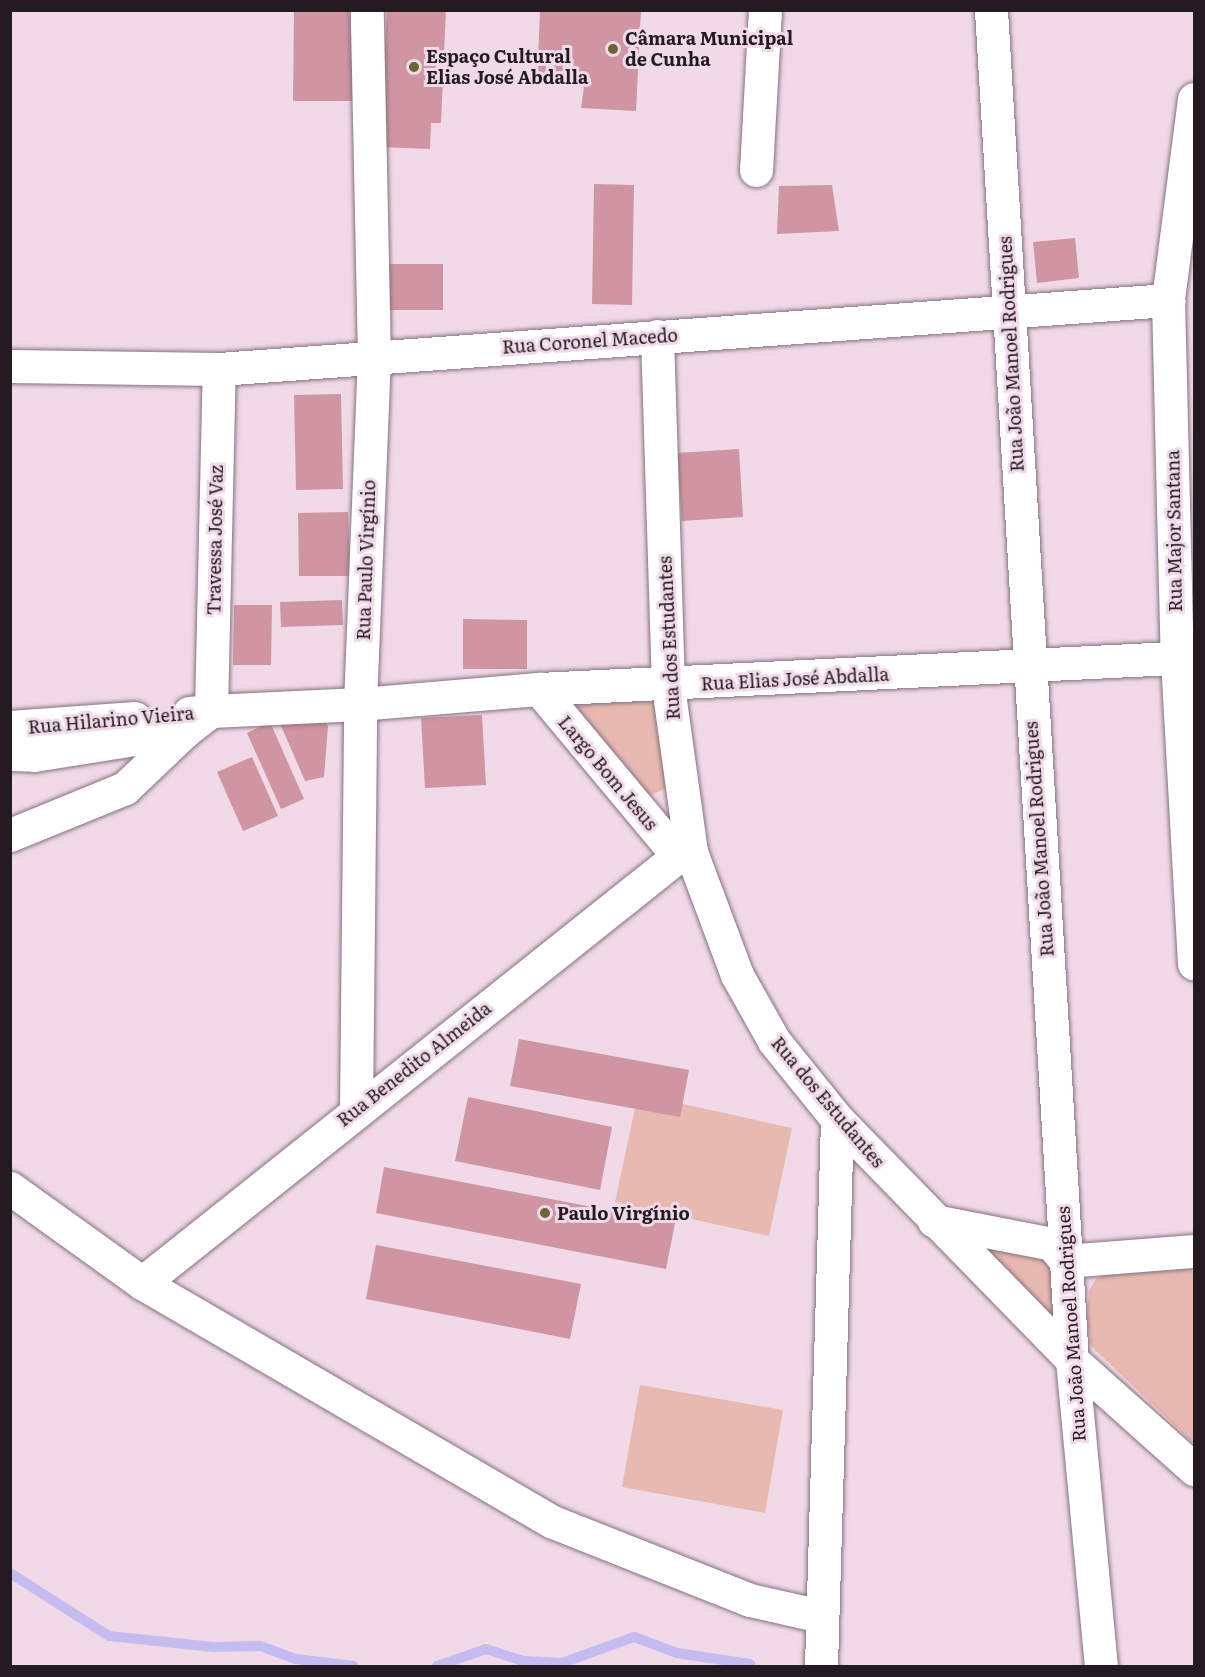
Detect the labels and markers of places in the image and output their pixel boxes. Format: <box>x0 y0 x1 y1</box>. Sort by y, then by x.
place label: Câmara Municipal de Cunha <box>625 28 793 70</box>
marker: Câmara Municipal de Cunha <box>606 42 620 56</box>
place label: Espaço Cultural Elias José Abdalla <box>426 46 588 88</box>
marker: Espaço Cultural Elias José Abdalla <box>407 60 421 74</box>
place label: Paulo Virgínio <box>557 1202 690 1224</box>
marker: Paulo Virgínio <box>538 1206 552 1220</box>

